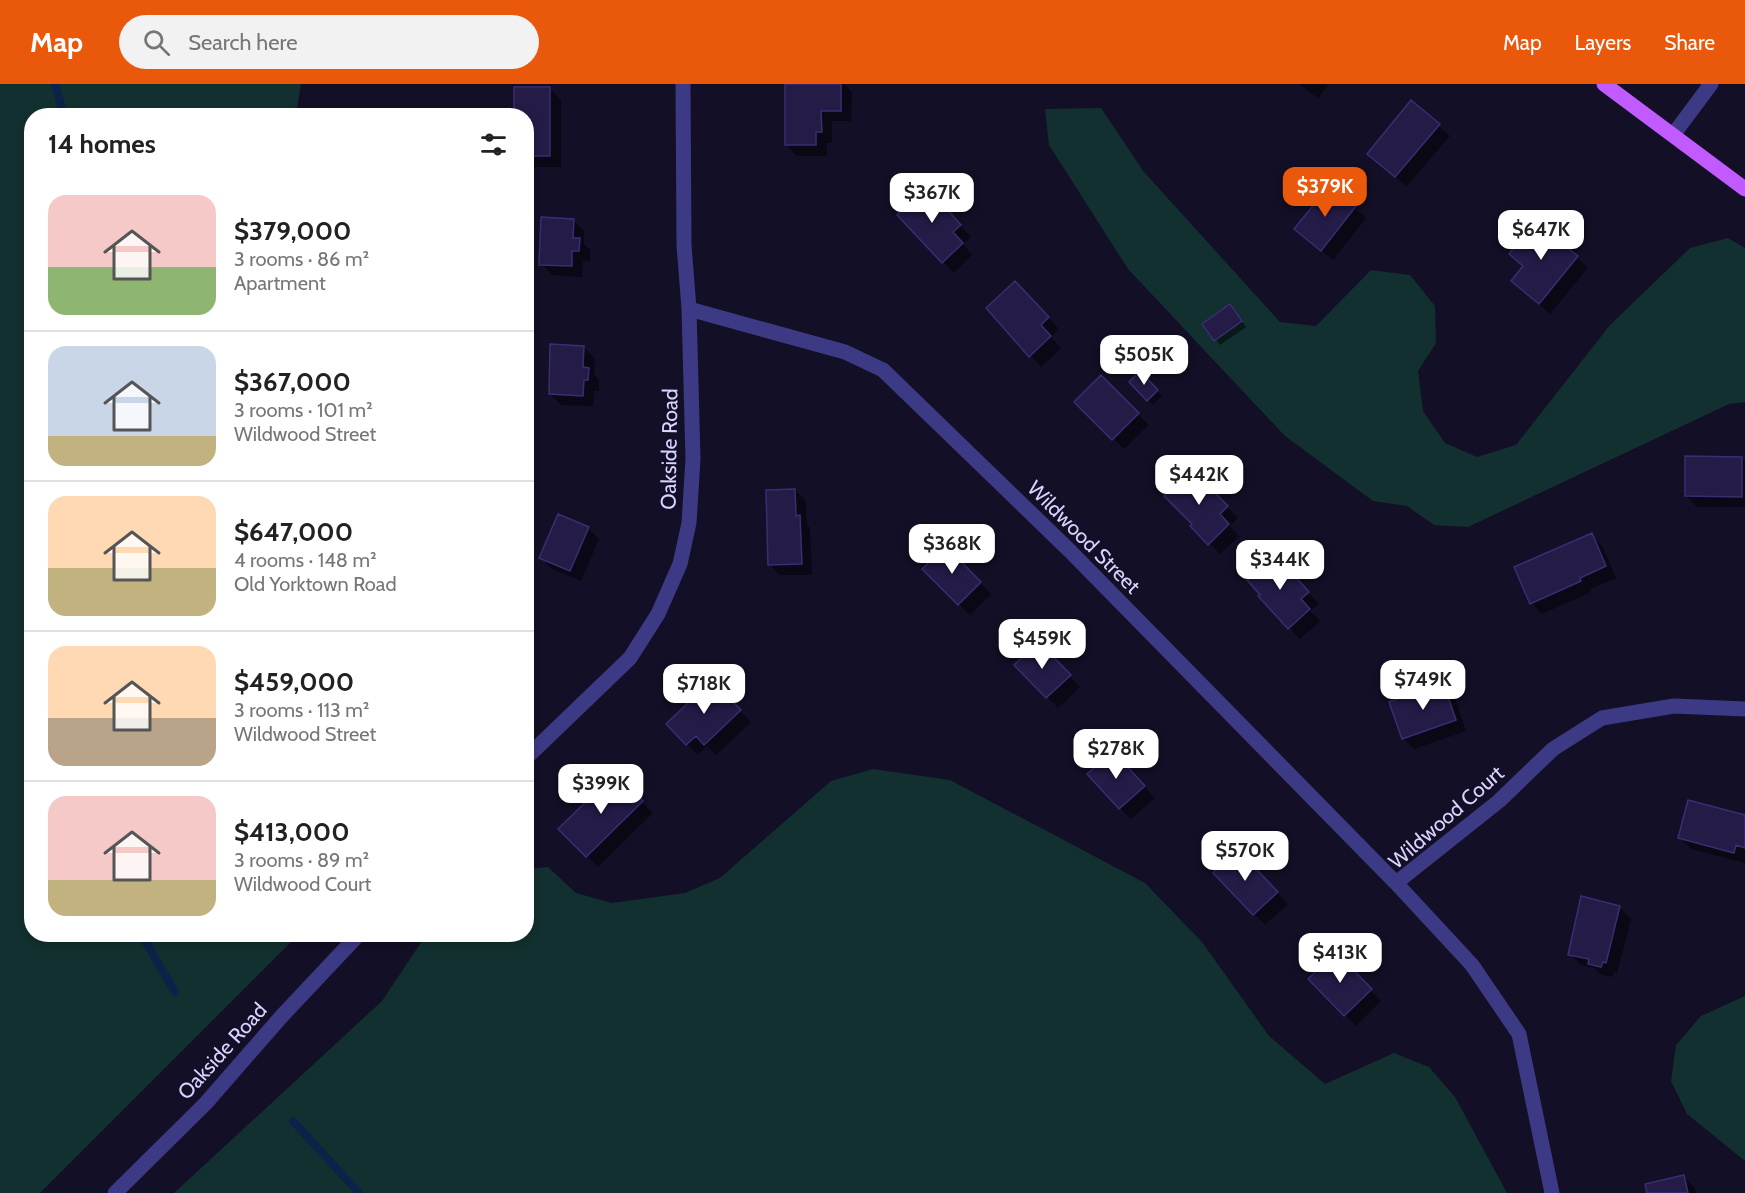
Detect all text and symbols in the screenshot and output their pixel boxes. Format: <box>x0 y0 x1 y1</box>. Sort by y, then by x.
search box <box>119 15 539 69</box>
text: Map <box>30 25 83 59</box>
icon: search <box>140 26 173 59</box>
text: Search here <box>188 29 297 56</box>
text: Map <box>1503 30 1542 55</box>
text: Layers <box>1575 30 1631 55</box>
text: Share <box>1664 30 1715 55</box>
text: 14 homes <box>48 128 156 160</box>
icon: filters <box>477 128 510 161</box>
pin: $379K <box>1283 167 1367 218</box>
pin: $367K <box>890 173 974 224</box>
text: $379K <box>1297 174 1353 198</box>
text: $367K <box>904 180 960 204</box>
pin: $647K <box>1499 210 1583 261</box>
text: $379,000 <box>234 215 351 247</box>
text: $647K <box>1512 217 1570 241</box>
icon: home <box>96 219 168 291</box>
text: 3 rooms · 86 m² <box>234 247 369 271</box>
text: Apartment <box>234 271 326 295</box>
pin: $505K <box>1102 335 1186 386</box>
text: $505K <box>1114 342 1174 366</box>
text: $367,000 <box>234 366 351 398</box>
icon: home <box>96 370 168 442</box>
street label: Oakside Road <box>655 388 683 510</box>
text: 3 rooms · 101 m² <box>234 398 373 422</box>
text: Wildwood Street <box>234 422 376 446</box>
pin: $442K <box>1157 455 1241 506</box>
text: $442K <box>1169 462 1229 486</box>
street label: Wildwood Street <box>1022 475 1146 599</box>
text: $647,000 <box>234 516 353 548</box>
icon: home <box>96 520 168 592</box>
pin: $368K <box>910 524 994 575</box>
text: $368K <box>923 531 981 555</box>
pin: $344K <box>1238 540 1322 591</box>
text: $344K <box>1250 547 1310 571</box>
text: 4 rooms · 148 m² <box>234 548 377 572</box>
text: Old Yorktown Road <box>234 572 397 596</box>
pin: $459K <box>1000 619 1084 670</box>
text: $459K <box>1013 626 1071 650</box>
pin: $749K <box>1381 660 1465 711</box>
pin: $718K <box>662 664 746 715</box>
text: $459,000 <box>234 666 354 698</box>
text: $749K <box>1394 667 1452 691</box>
icon: home <box>96 670 168 742</box>
text: $718K <box>677 671 731 695</box>
text: 3 rooms · 113 m² <box>234 698 370 722</box>
text: Wildwood Street <box>234 722 376 746</box>
pin: $278K <box>1074 729 1158 780</box>
text: $278K <box>1088 736 1145 760</box>
street label: Wildwood Court <box>1383 760 1509 874</box>
pin: $399K <box>559 764 643 815</box>
text: $399K <box>572 771 630 795</box>
text: $413,000 <box>234 816 350 848</box>
icon: home <box>96 820 168 892</box>
pin: $570K <box>1203 831 1287 882</box>
text: $570K <box>1215 838 1275 862</box>
text: 3 rooms · 89 m² <box>234 848 369 872</box>
text: Wildwood Court <box>234 872 371 896</box>
pin: $413K <box>1298 933 1382 984</box>
text: $413K <box>1313 940 1367 964</box>
street label: Oakside Road <box>172 998 272 1104</box>

